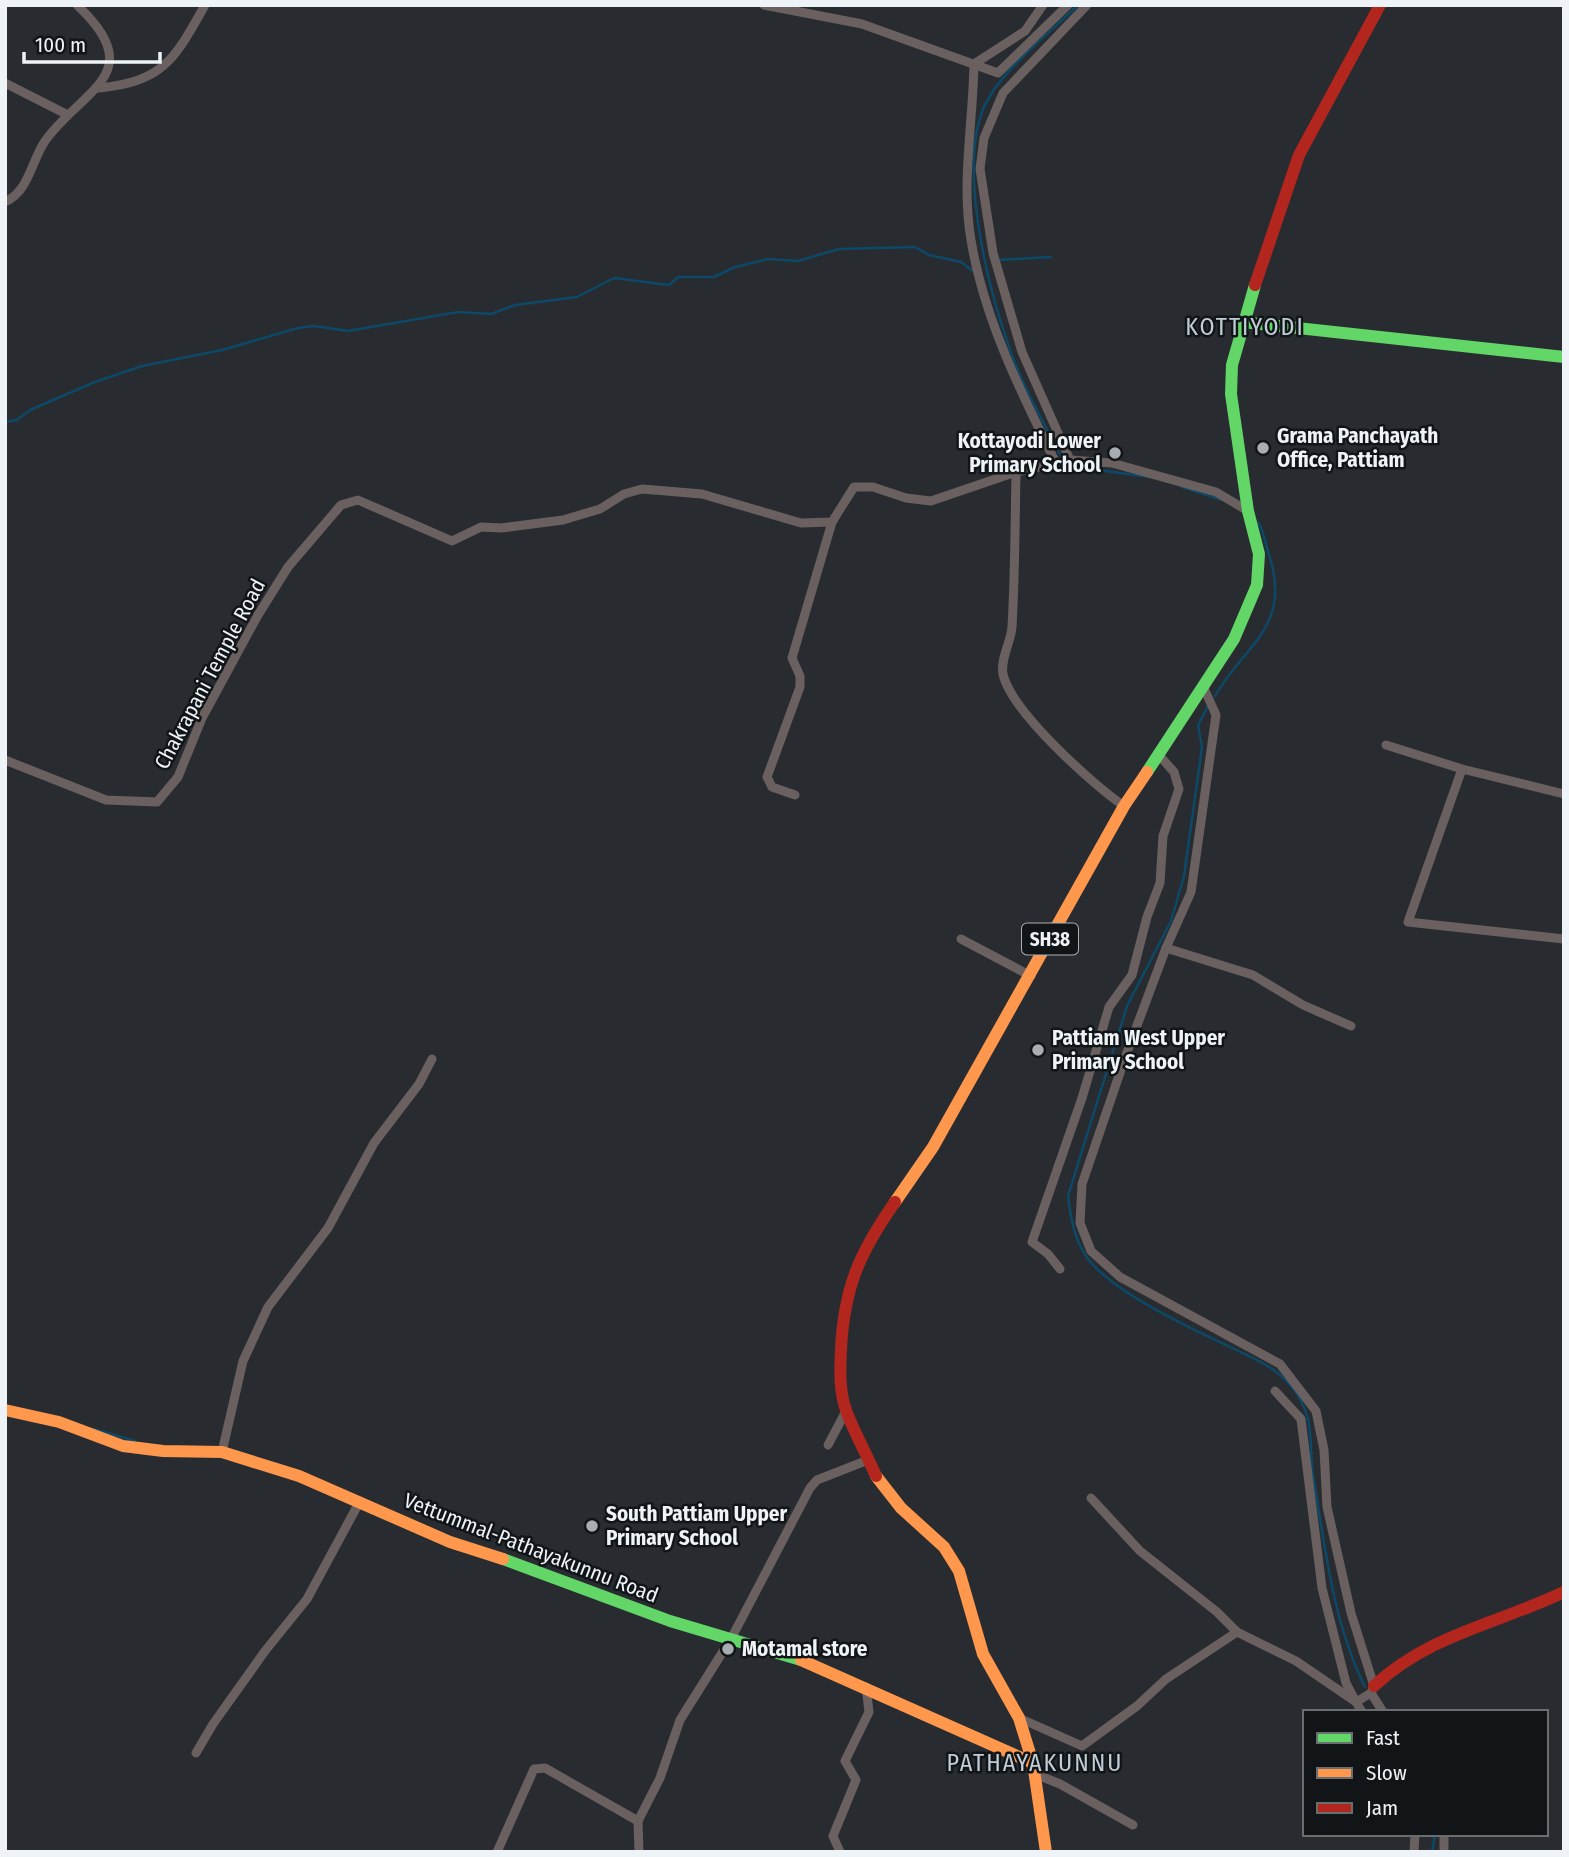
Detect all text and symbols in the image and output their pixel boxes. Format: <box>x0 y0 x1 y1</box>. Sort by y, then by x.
scale bar <box>24 21 161 65</box>
text: 100 m <box>35 32 86 58</box>
district label: KOTTIYODI <box>1185 313 1305 341</box>
place label: Grama Panchayath Office, Pattiam <box>1277 423 1438 473</box>
place label: Kottayodi Lower Primary School <box>958 428 1101 478</box>
marker: Grama Panchayath Office, Pattiam <box>1255 440 1271 456</box>
marker: Kottayodi Lower Primary School <box>1107 445 1123 461</box>
street label: Chakrapani Temple Road <box>149 574 271 774</box>
road number: SH38 <box>1022 923 1078 954</box>
place label: Pattiam West Upper Primary School <box>1052 1025 1225 1075</box>
marker: Pattiam West Upper Primary School <box>1030 1042 1046 1058</box>
street label: Vettummal-Pathayakunnu Road <box>400 1487 662 1609</box>
place label: South Pattiam Upper Primary School <box>606 1501 787 1551</box>
marker: South Pattiam Upper Primary School <box>584 1518 600 1534</box>
place label: Motamal store <box>742 1636 868 1662</box>
marker: Motamal store <box>720 1641 736 1657</box>
legend <box>1303 1710 1548 1836</box>
text: Fast <box>1366 1725 1400 1751</box>
district label: PATHAYAKUNNU <box>947 1749 1123 1777</box>
text: Slow <box>1366 1760 1407 1786</box>
text: Jam <box>1366 1795 1398 1821</box>

